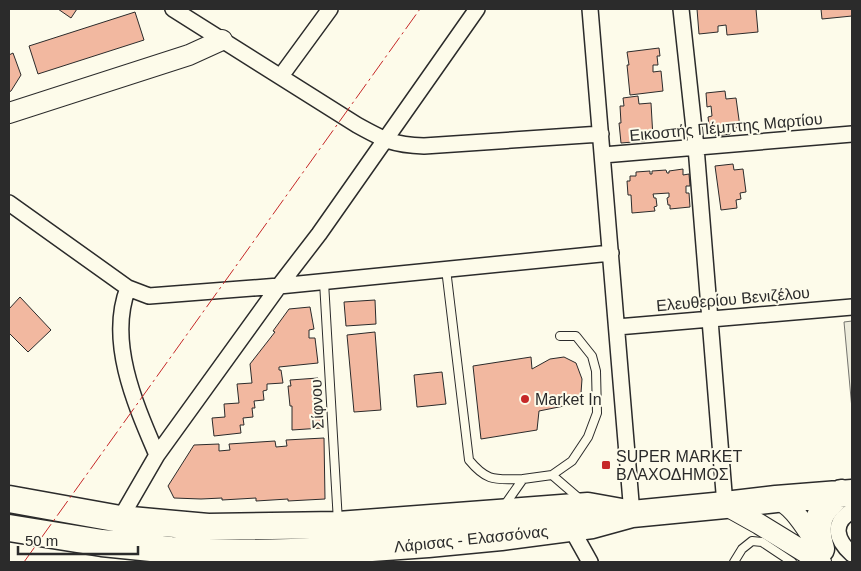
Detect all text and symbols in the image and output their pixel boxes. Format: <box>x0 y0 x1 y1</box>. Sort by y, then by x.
street label: Εικοστής Πέμπτης Μαρτίου <box>629 110 823 144</box>
street label: Ελευθερίου Βενιζέλου <box>655 284 811 315</box>
street label: Σίφνου <box>307 379 327 429</box>
place label: Market In <box>535 391 602 408</box>
marker: Market In <box>519 393 531 405</box>
place label: SUPER MARKET ΒΛΑΧΟΔΗΜΟΣ <box>616 448 742 483</box>
marker: SUPER MARKET ΒΛΑΧΟΔΗΜΟΣ <box>600 459 612 471</box>
street label: Λάρισας - Ελασσόνας <box>393 522 549 556</box>
scale bar <box>18 524 138 556</box>
text: 50 m <box>25 532 58 549</box>

